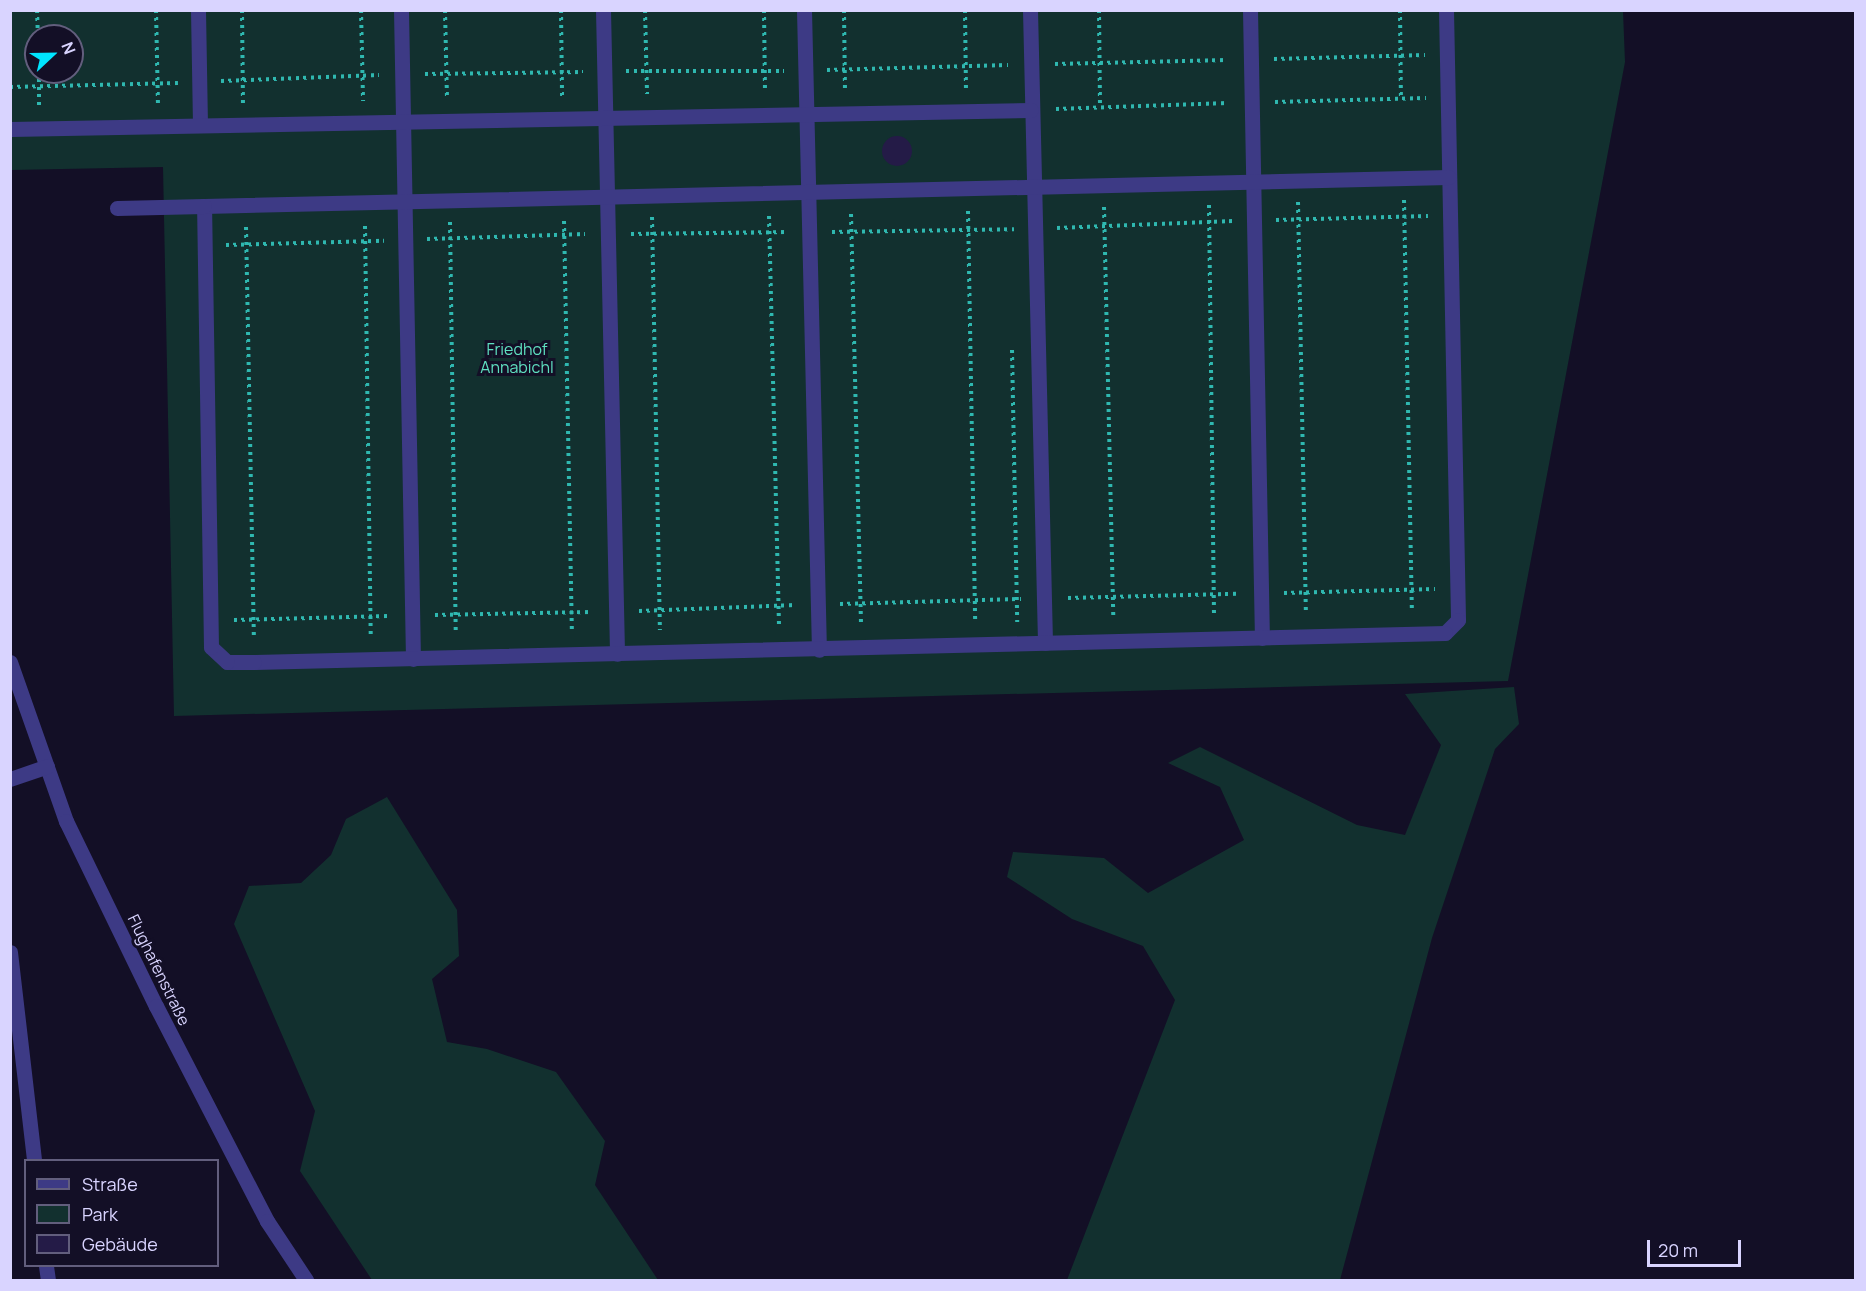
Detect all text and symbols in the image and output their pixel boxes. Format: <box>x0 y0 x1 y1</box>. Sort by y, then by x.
north arrow <box>24 24 84 84</box>
text: N <box>56 39 81 57</box>
park label: Friedhof Annabichl <box>480 339 554 377</box>
street label: Flughafenstraße <box>124 911 194 1029</box>
legend <box>24 1159 219 1267</box>
text: Straße <box>82 1172 138 1196</box>
text: Park <box>82 1202 118 1226</box>
scale bar <box>1650 1228 1744 1266</box>
text: Gebäude <box>82 1232 158 1256</box>
text: 20 m <box>1658 1238 1698 1262</box>

